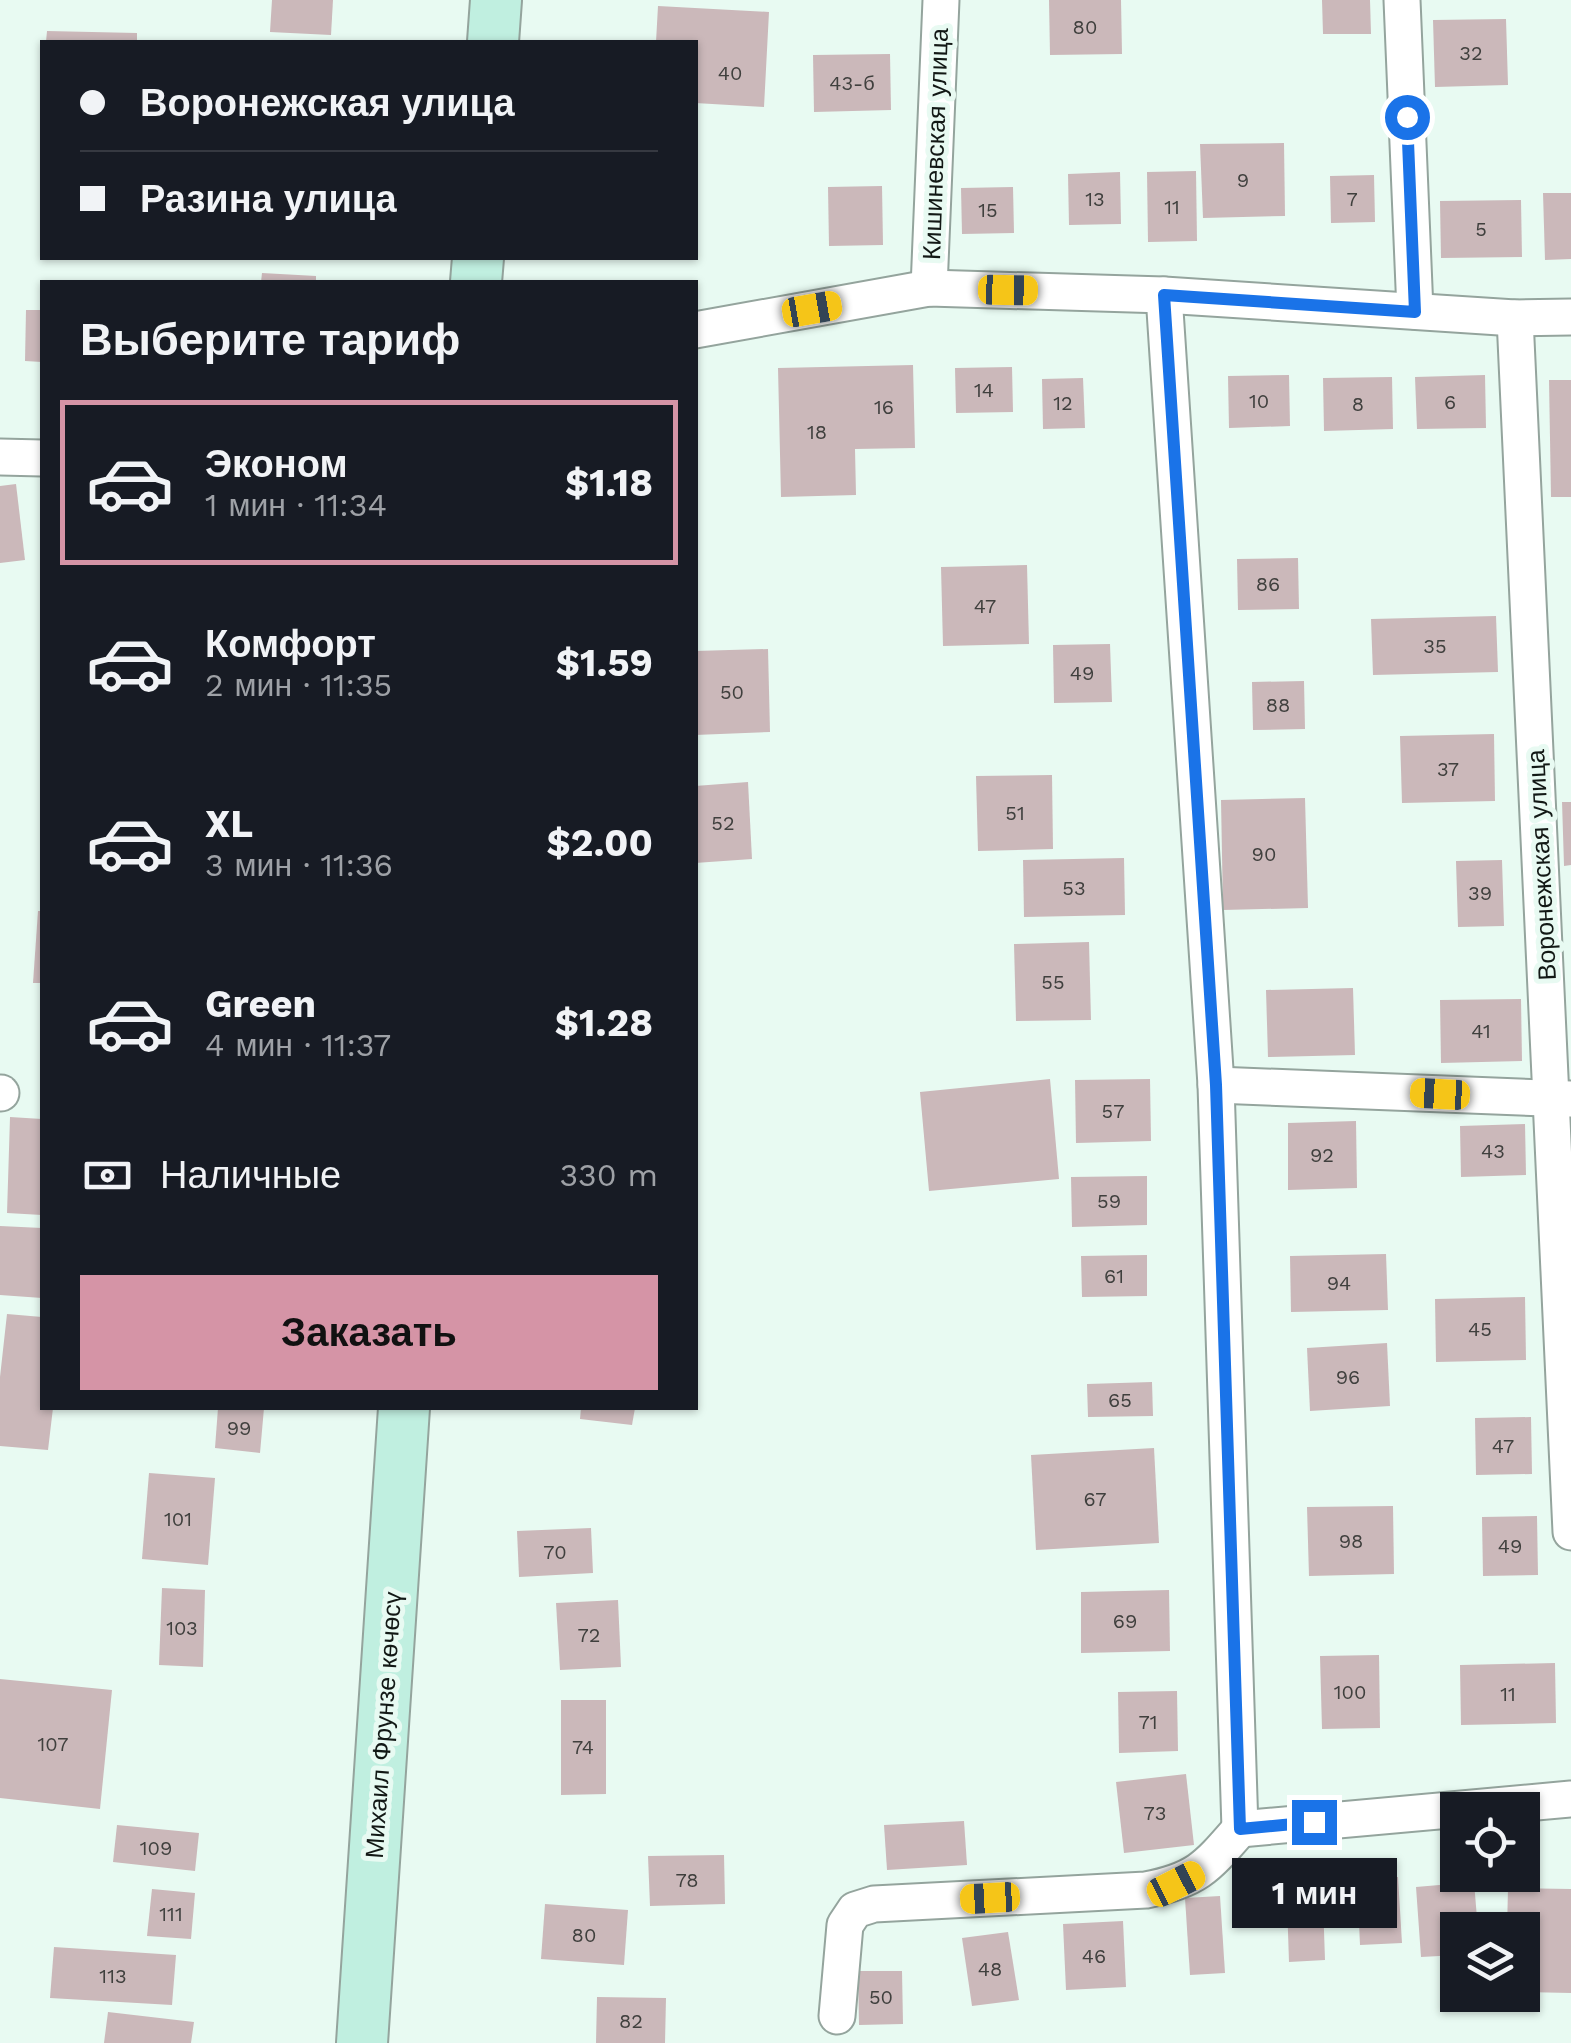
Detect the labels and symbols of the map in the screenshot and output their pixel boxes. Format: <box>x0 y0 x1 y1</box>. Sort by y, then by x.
house number: 80 <box>1073 15 1097 39</box>
street label: Кишиневская улица <box>917 28 954 260</box>
house number: 32 <box>1459 41 1483 65</box>
house number: 40 <box>718 61 742 85</box>
house number: 43-б <box>829 71 875 95</box>
route start <box>1385 95 1430 140</box>
house number: 9 <box>1237 168 1249 192</box>
house number: 13 <box>1085 187 1105 211</box>
house number: 7 <box>1346 187 1358 211</box>
house number: 11 <box>1164 195 1180 219</box>
house number: 15 <box>978 198 998 222</box>
house number: 5 <box>1475 217 1487 241</box>
car <box>978 274 1038 306</box>
car <box>780 289 844 329</box>
house number: 14 <box>974 378 994 402</box>
house number: 10 <box>1249 389 1269 413</box>
house number: 6 <box>1444 390 1456 414</box>
house number: 12 <box>1053 391 1073 415</box>
house number: 8 <box>1352 392 1364 416</box>
house number: 16 <box>874 395 894 419</box>
house number: 18 <box>807 420 827 444</box>
house number: 86 <box>1256 572 1280 596</box>
house number: 47 <box>974 594 996 618</box>
house number: 35 <box>1423 634 1447 658</box>
house number: 49 <box>1070 661 1094 685</box>
house number: 50 <box>720 680 744 704</box>
house number: 88 <box>1266 693 1290 717</box>
street label: Воронежская улица <box>1521 749 1562 981</box>
house number: 37 <box>1437 757 1459 781</box>
house number: 51 <box>1005 801 1025 825</box>
house number: 52 <box>711 811 735 835</box>
house number: 90 <box>1252 842 1276 866</box>
house number: 53 <box>1062 876 1086 900</box>
house number: 39 <box>1468 881 1492 905</box>
house number: 55 <box>1041 970 1065 994</box>
house number: 41 <box>1471 1019 1491 1043</box>
car <box>1409 1077 1471 1111</box>
house number: 57 <box>1102 1099 1124 1123</box>
house number: 43 <box>1481 1139 1505 1163</box>
house number: 92 <box>1310 1143 1334 1167</box>
house number: 59 <box>1097 1189 1121 1213</box>
house number: 61 <box>1104 1264 1124 1288</box>
house number: 94 <box>1327 1271 1351 1295</box>
house number: 45 <box>1468 1317 1492 1341</box>
house number: 96 <box>1336 1365 1360 1389</box>
house number: 65 <box>1108 1388 1132 1412</box>
house number: 99 <box>227 1416 251 1440</box>
house number: 47 <box>1492 1434 1514 1458</box>
house number: 67 <box>1083 1487 1107 1511</box>
house number: 101 <box>164 1507 192 1531</box>
house number: 98 <box>1339 1529 1363 1553</box>
house number: 49 <box>1498 1534 1522 1558</box>
house number: 70 <box>543 1540 567 1564</box>
street label: Михаил Фрунзе көчөсү <box>360 1590 407 1859</box>
house number: 69 <box>1113 1609 1137 1633</box>
house number: 103 <box>166 1616 198 1640</box>
house number: 72 <box>578 1623 600 1647</box>
house number: 100 <box>1334 1680 1366 1704</box>
house number: 11 <box>1500 1682 1516 1706</box>
house number: 71 <box>1138 1710 1158 1734</box>
house number: 107 <box>37 1732 69 1756</box>
house number: 74 <box>572 1735 594 1759</box>
route end <box>1292 1800 1337 1845</box>
house number: 73 <box>1144 1801 1166 1825</box>
house number: 109 <box>140 1836 172 1860</box>
car <box>1142 1857 1210 1911</box>
callout: 1 мин <box>1232 1857 1396 1927</box>
house number: 78 <box>675 1868 699 1892</box>
car <box>959 1881 1021 1915</box>
house number: 111 <box>159 1902 183 1926</box>
house number: 80 <box>572 1923 596 1947</box>
house number: 46 <box>1082 1944 1106 1968</box>
house number: 48 <box>978 1957 1002 1981</box>
house number: 113 <box>99 1964 127 1988</box>
house number: 50 <box>869 1985 893 2009</box>
house number: 82 <box>619 2009 643 2033</box>

